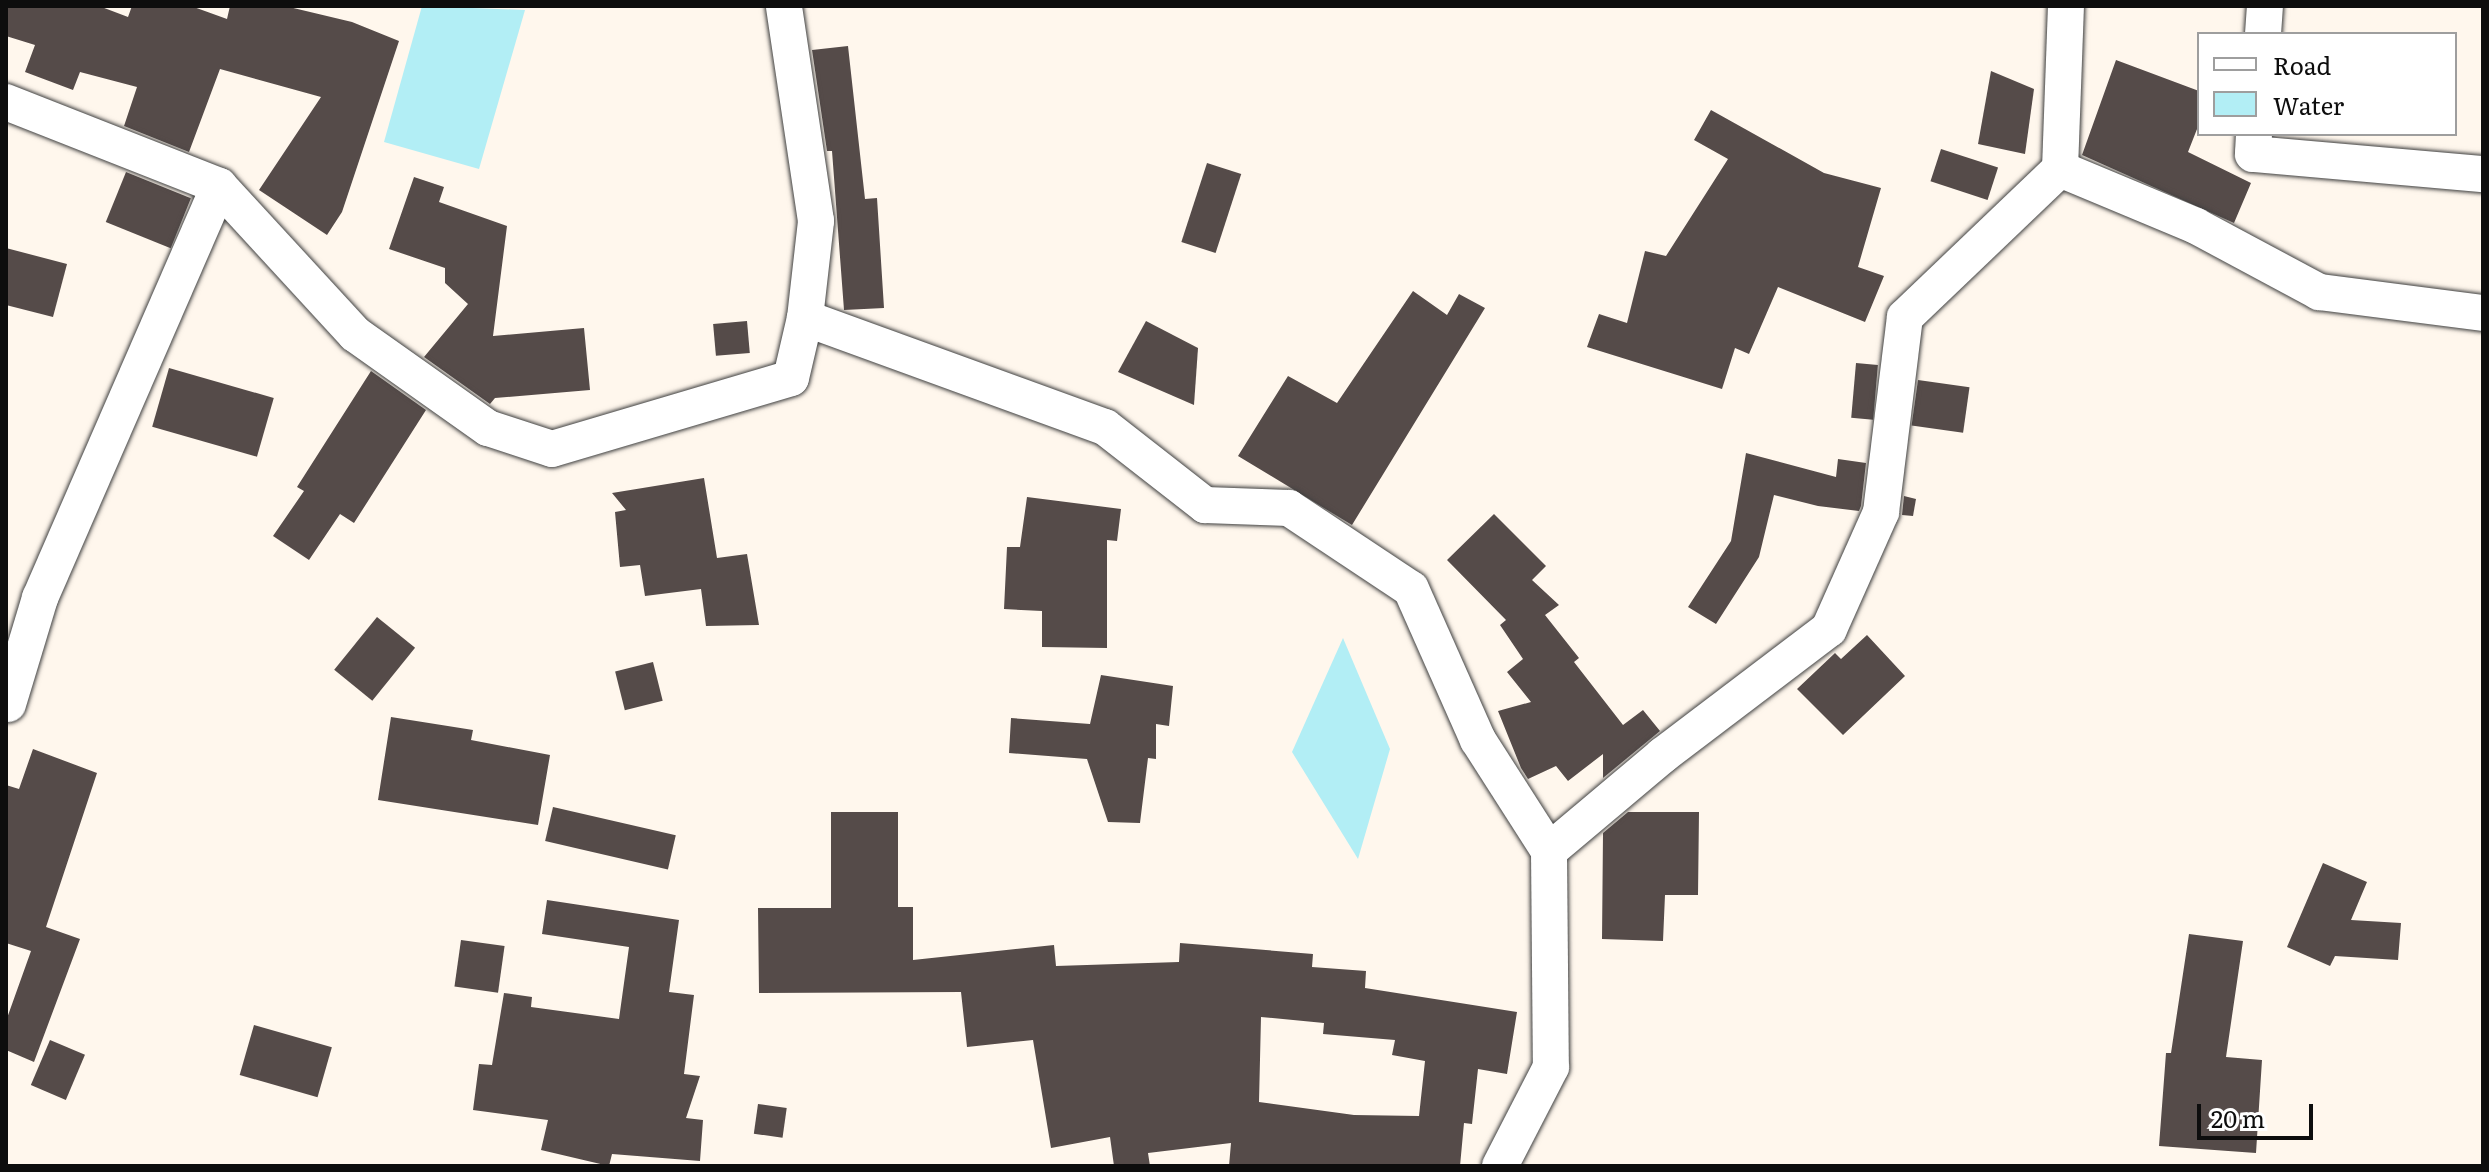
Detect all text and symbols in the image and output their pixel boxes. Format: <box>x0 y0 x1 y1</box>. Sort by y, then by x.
legend <box>2197 32 2457 136</box>
text: Road <box>2273 47 2331 82</box>
text: Water <box>2273 87 2344 122</box>
scale bar <box>2201 1088 2317 1138</box>
text: 20 m <box>2211 1100 2265 1135</box>

